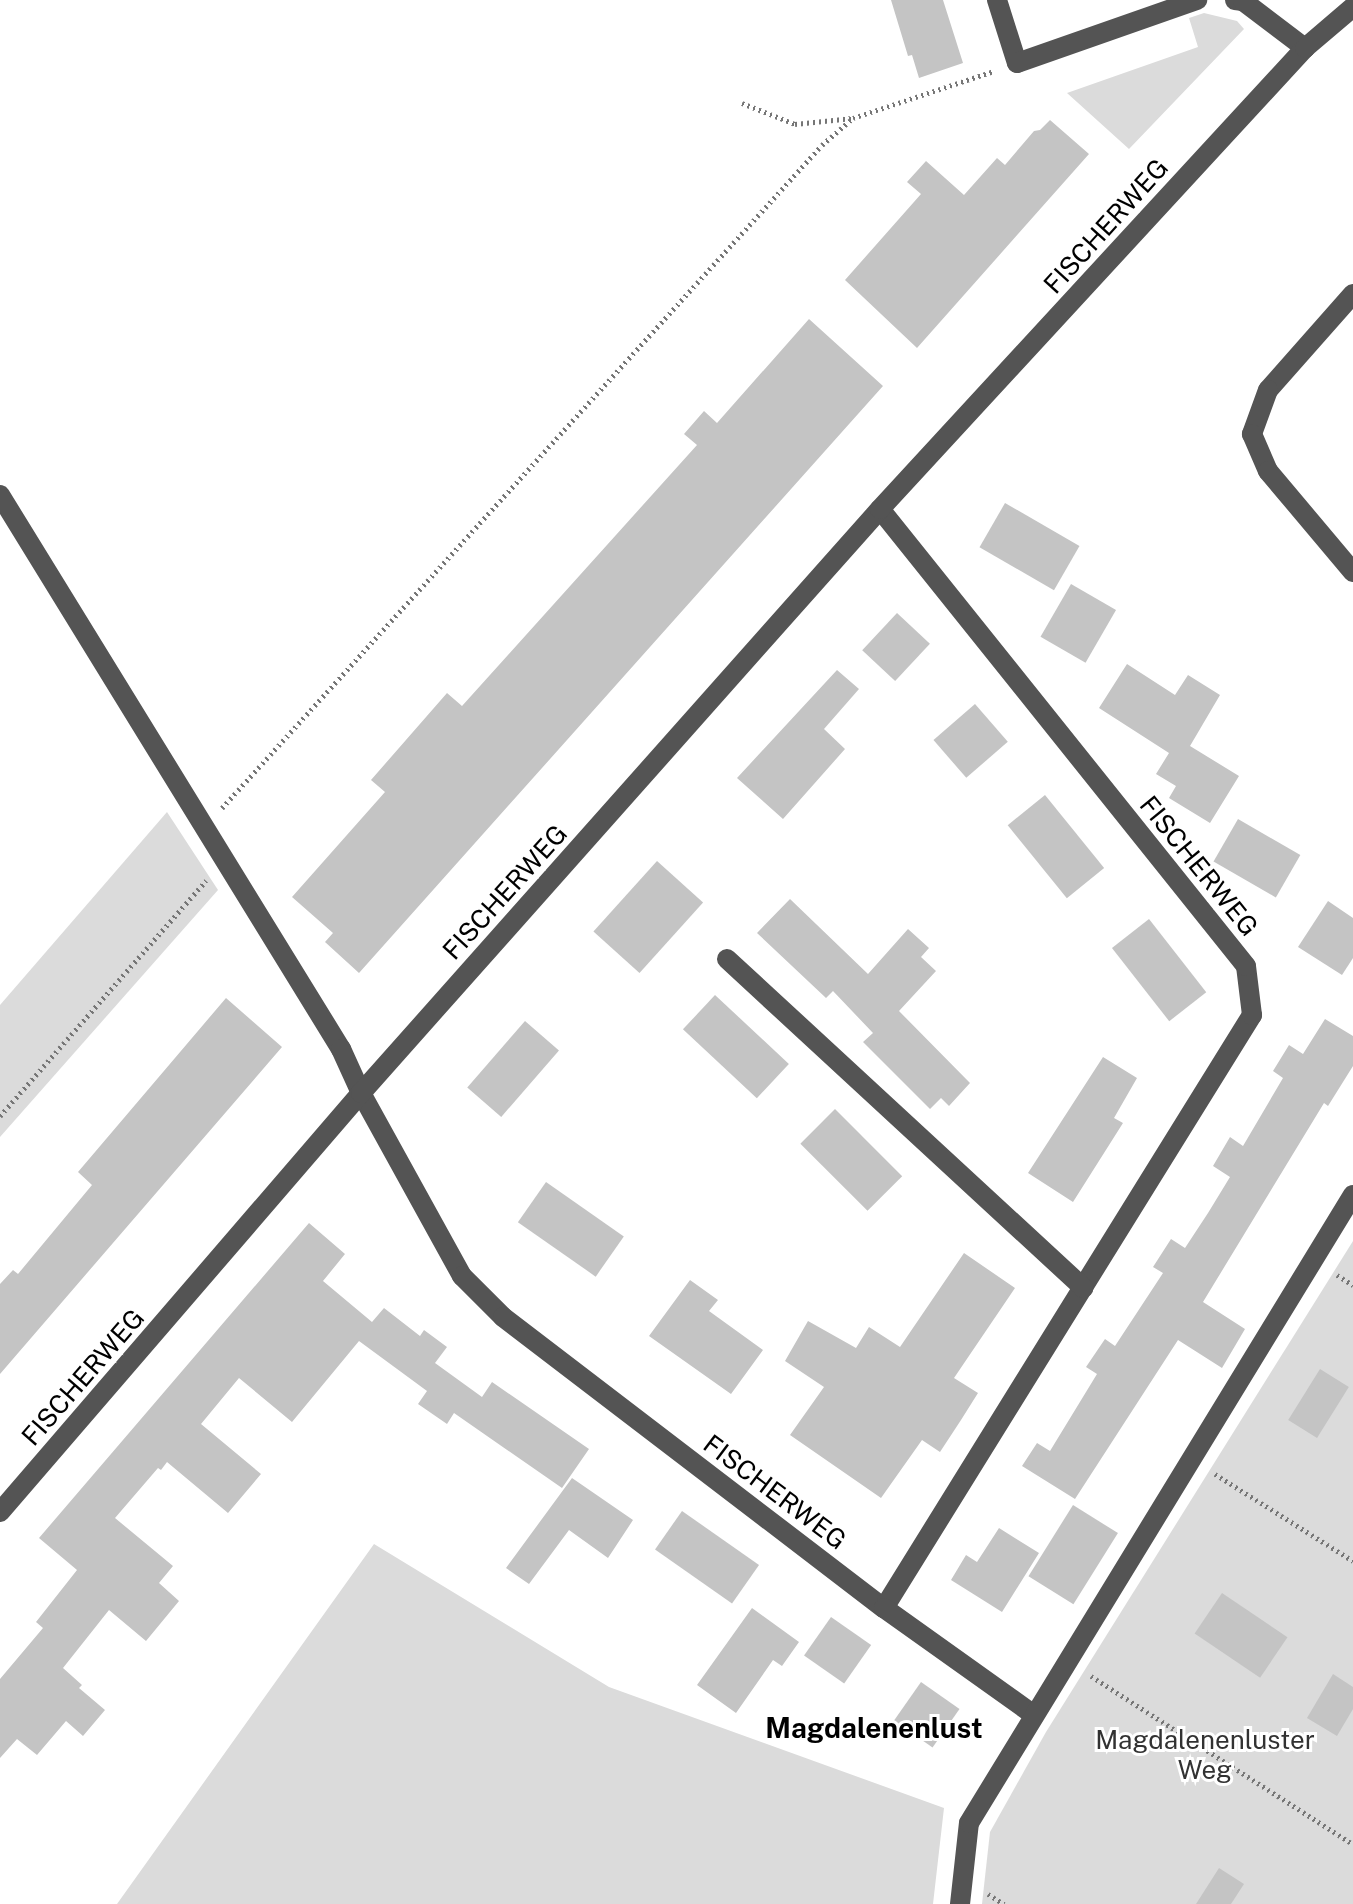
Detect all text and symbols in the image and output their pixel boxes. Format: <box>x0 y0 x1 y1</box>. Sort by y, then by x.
street label: FISCHERWEG <box>1037 152 1175 300</box>
street label: FISCHERWEG <box>1133 790 1265 942</box>
street label: FISCHERWEG <box>436 818 574 966</box>
street label: FISCHERWEG <box>15 1302 151 1452</box>
street label: FISCHERWEG <box>697 1428 853 1556</box>
district label: Magdalenenlust <box>765 1711 983 1745</box>
park label: Magdalenenluster Weg <box>1095 1724 1315 1786</box>

